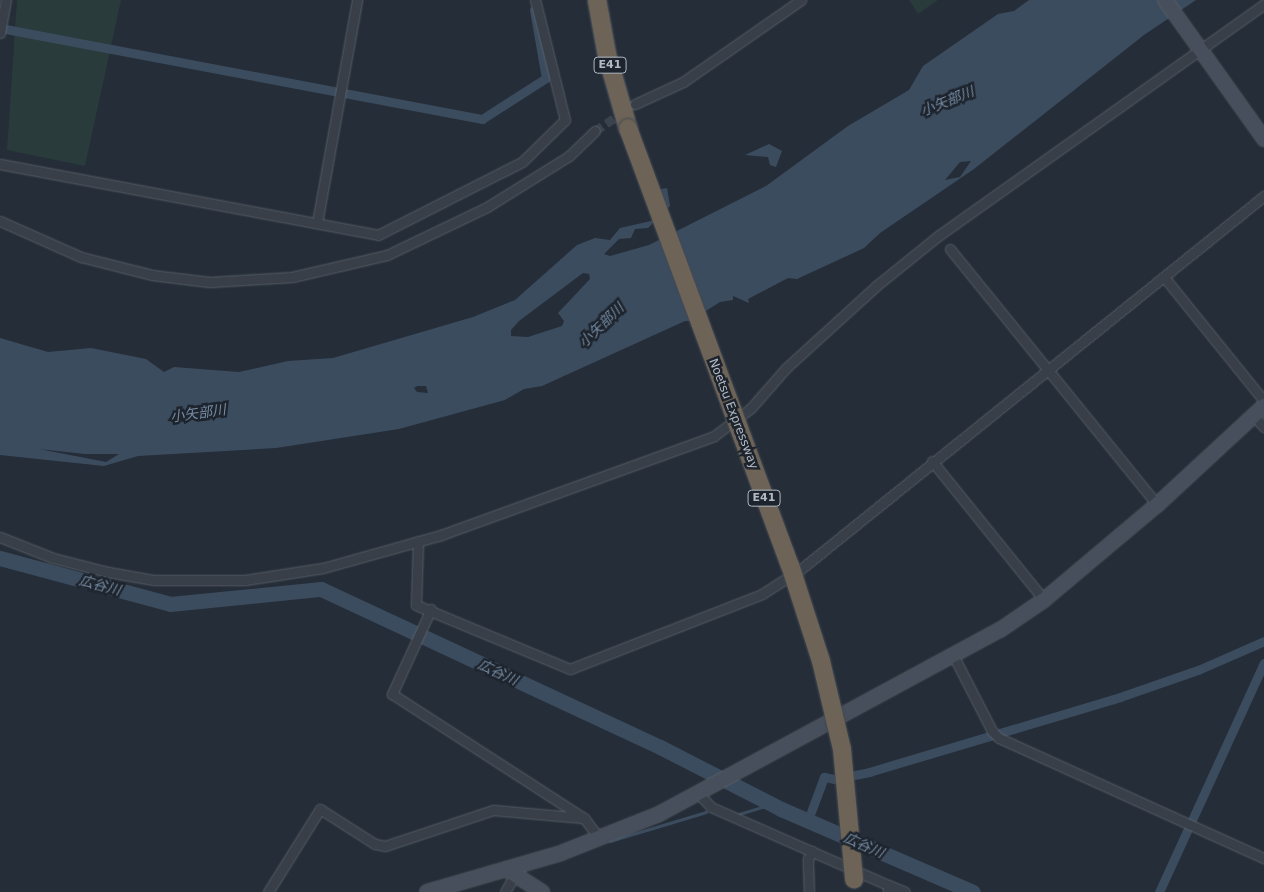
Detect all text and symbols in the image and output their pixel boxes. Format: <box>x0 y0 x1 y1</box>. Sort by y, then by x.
road number: E41 <box>592 56 628 74</box>
water label: 小矢部川 <box>918 83 976 119</box>
water label: 小矢部川 <box>575 300 627 350</box>
street label: Noetsu Expressway <box>705 357 761 471</box>
water label: 小矢部川 <box>169 401 227 425</box>
road number: E41 <box>746 489 782 506</box>
water label: 広谷川 <box>78 571 122 599</box>
water label: 広谷川 <box>475 656 521 688</box>
water label: 広谷川 <box>841 829 887 861</box>

